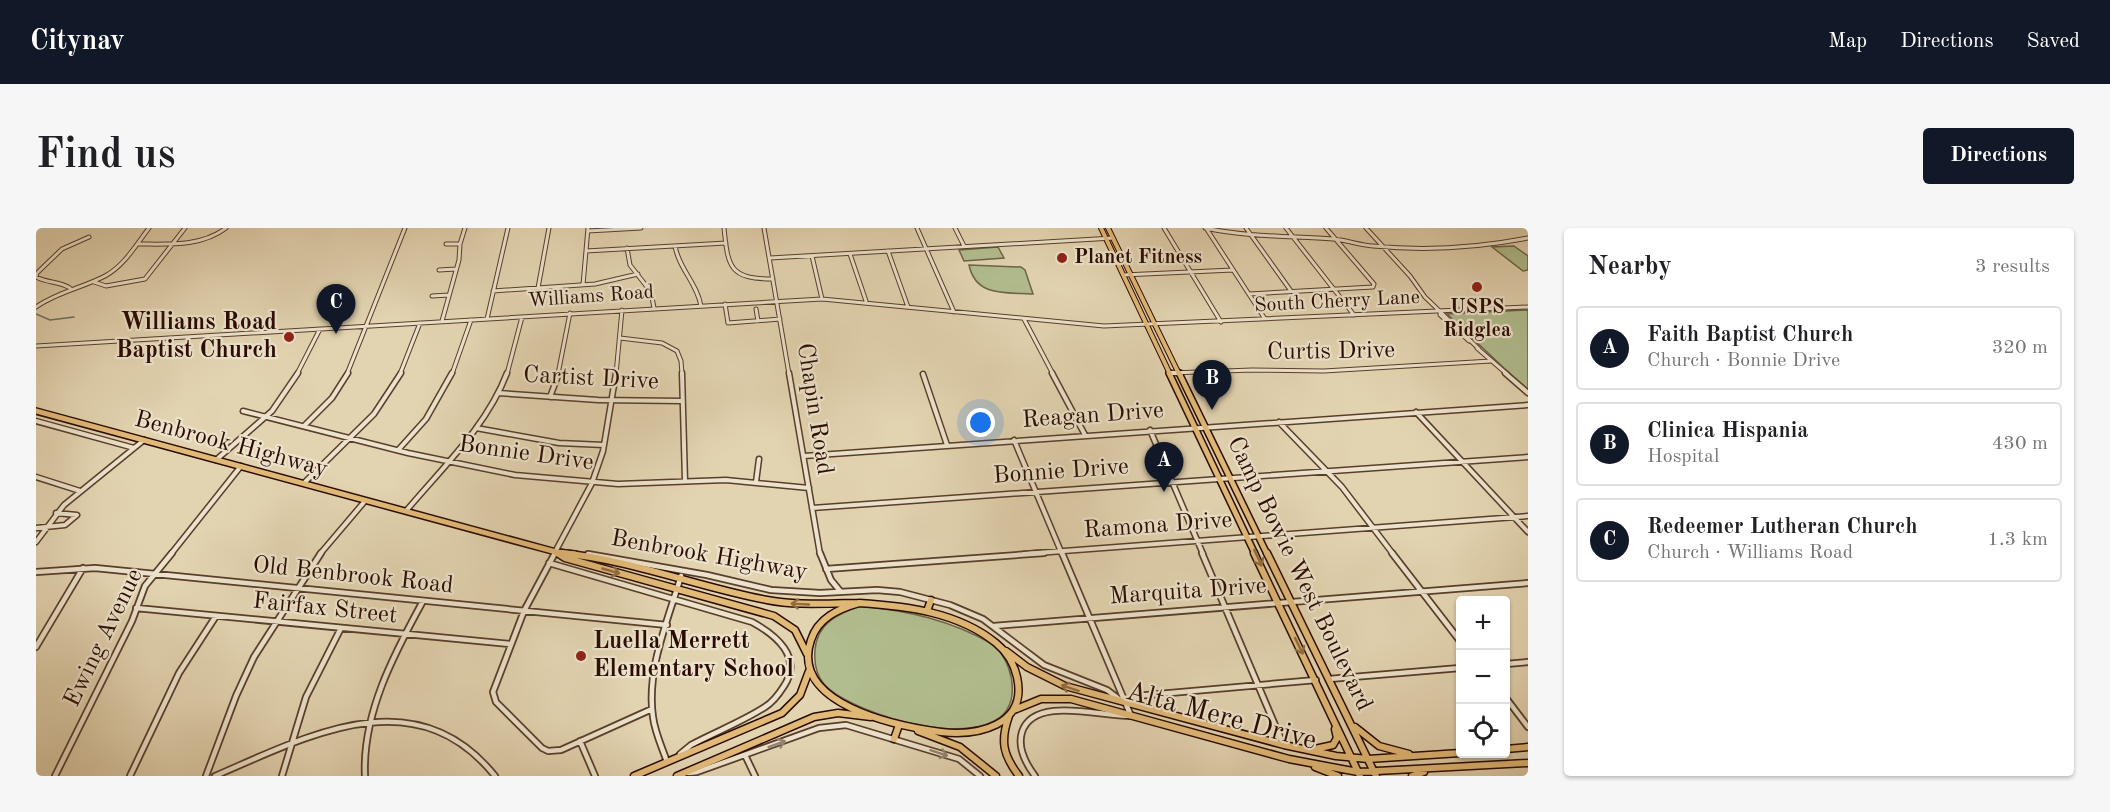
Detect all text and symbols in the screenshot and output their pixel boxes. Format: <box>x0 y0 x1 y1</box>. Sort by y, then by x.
text: Citynav <box>30 28 125 56</box>
text: Map <box>1828 31 1867 52</box>
text: Directions <box>1900 31 1994 52</box>
text: Saved <box>2027 31 2080 52</box>
button: Directions <box>1923 128 2074 184</box>
text: Find us <box>36 135 175 177</box>
place label: Planet Fitness <box>1074 248 1202 268</box>
marker: Planet Fitness <box>1055 251 1069 265</box>
text: Nearby <box>1588 254 1672 280</box>
text: 3 results <box>1975 257 2050 277</box>
marker: USPS Ridglea <box>1470 280 1484 294</box>
street label: Williams Road <box>527 283 655 311</box>
pin: C <box>316 285 356 334</box>
street label: South Cherry Lane <box>1254 288 1420 316</box>
place label: USPS Ridglea <box>1443 298 1511 341</box>
place label: Williams Road Baptist Church <box>116 311 277 363</box>
text: Faith Baptist Church <box>1647 324 1853 346</box>
marker: Williams Road Baptist Church <box>282 330 296 344</box>
text: A <box>1602 338 1617 358</box>
text: 320 m <box>1992 338 2048 358</box>
street label: Curtis Drive <box>1267 339 1395 365</box>
street label: Chapin Road <box>792 341 836 477</box>
text: Church · Bonnie Drive <box>1647 351 1840 371</box>
pin: B <box>1192 360 1232 410</box>
street label: Cartist Drive <box>523 363 659 395</box>
street label: Reagan Drive <box>1021 399 1165 433</box>
street label: Benbrook Highway <box>132 408 331 482</box>
your location <box>966 408 995 437</box>
text: Clinica Hispania <box>1647 420 1808 442</box>
street label: Bonnie Drive <box>457 433 595 475</box>
street label: Camp Bowie West Boulevard <box>1222 433 1376 715</box>
text: B <box>1602 434 1617 454</box>
text: 430 m <box>1992 434 2048 454</box>
pin: A <box>1144 442 1184 492</box>
text: Hospital <box>1647 447 1719 467</box>
street label: Bonnie Drive <box>992 455 1130 489</box>
street label: Ramona Drive <box>1083 509 1233 543</box>
text: Redeemer Lutheran Church <box>1647 516 1918 538</box>
street label: Benbrook Highway <box>609 527 809 585</box>
text: C <box>1603 530 1616 550</box>
text: 1.3 km <box>1987 530 2048 550</box>
text: Church · Williams Road <box>1647 543 1853 563</box>
one-way arrow <box>1252 548 1264 566</box>
street label: Old Benbrook Road <box>251 554 455 598</box>
street label: Ewing Avenue <box>60 565 148 711</box>
one-way arrow <box>601 566 620 577</box>
street label: Marquita Drive <box>1108 575 1268 609</box>
street label: Fairfax Street <box>251 589 399 629</box>
map controls <box>1456 596 1510 758</box>
button: + <box>1456 596 1510 650</box>
one-way arrow <box>791 598 811 609</box>
place label: Luella Merrett Elementary School <box>593 630 794 682</box>
one-way arrow <box>1294 636 1305 654</box>
marker: Luella Merrett Elementary School <box>574 649 588 663</box>
button: − <box>1456 650 1510 704</box>
street label: Alta Mere Drive <box>1123 678 1319 756</box>
one-way arrow <box>1061 681 1080 692</box>
button: locate <box>1456 704 1510 758</box>
one-way arrow <box>768 737 786 748</box>
one-way arrow <box>929 748 948 759</box>

